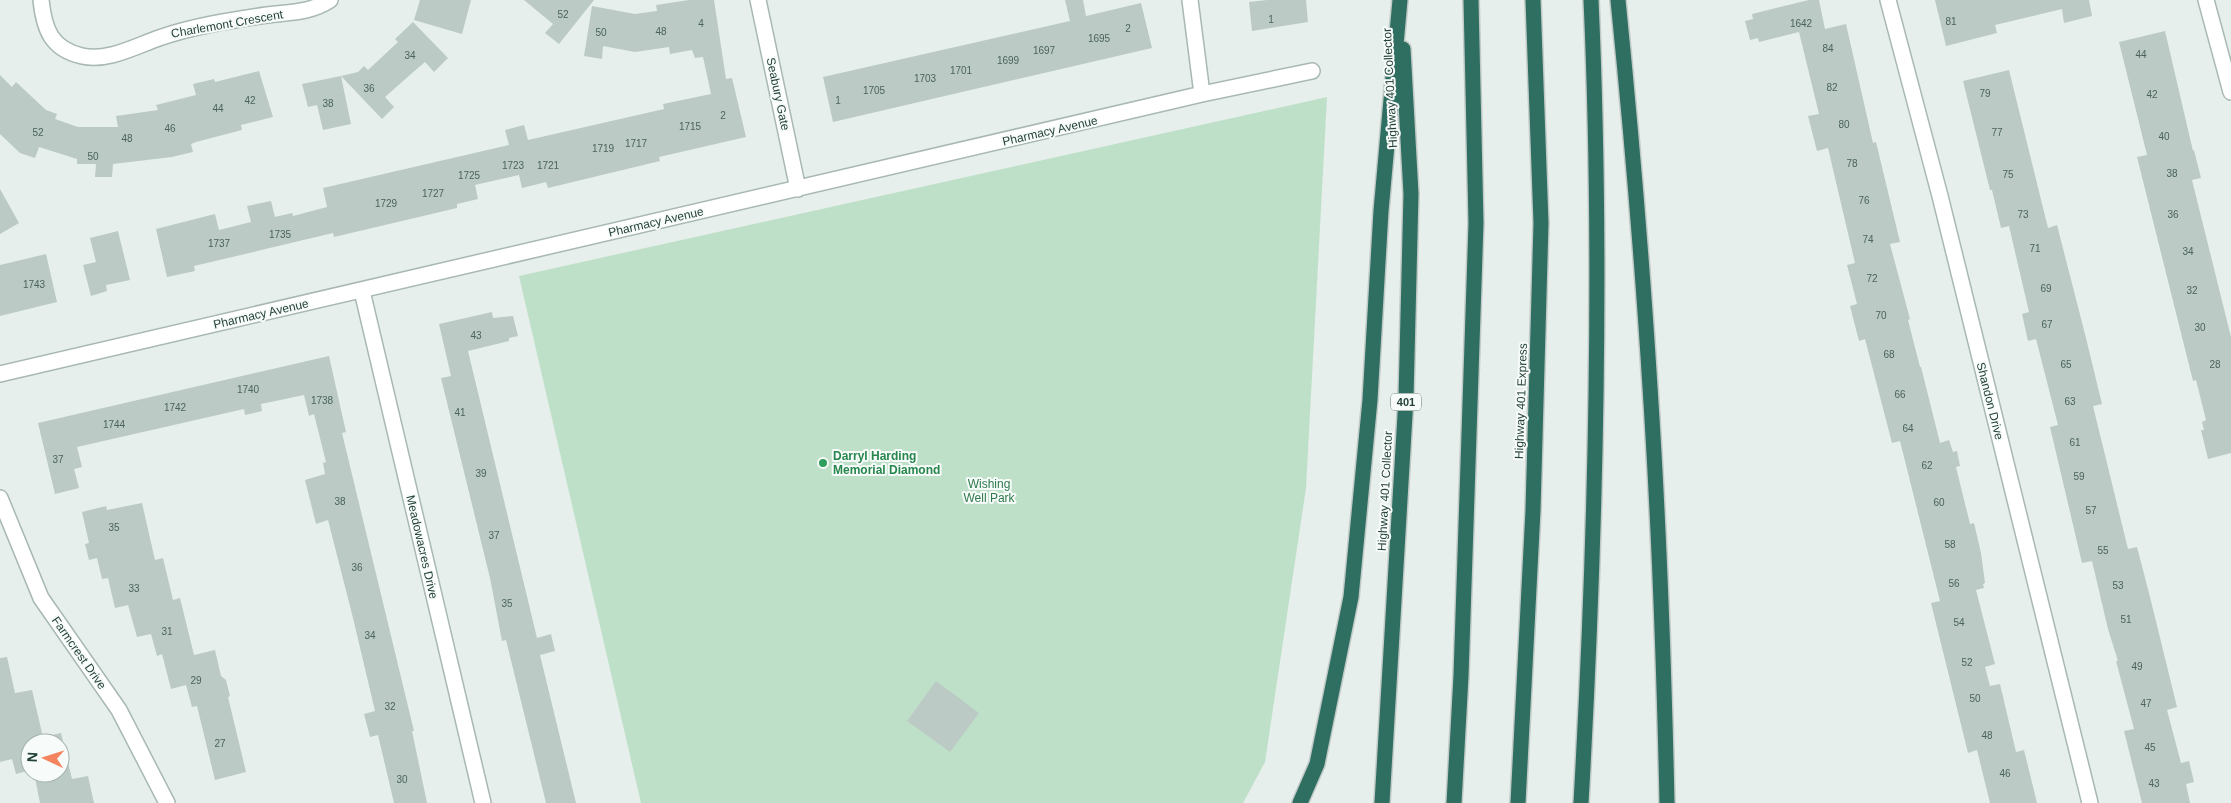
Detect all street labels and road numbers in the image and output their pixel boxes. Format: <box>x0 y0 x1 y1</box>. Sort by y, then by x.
street label: Charlemont Crescent <box>170 7 285 41</box>
street label: Highway 401 Collector <box>1380 28 1400 148</box>
street label: Seabury Gate <box>763 56 793 132</box>
street label: Pharmacy Avenue <box>1001 113 1099 149</box>
street label: Pharmacy Avenue <box>607 204 705 240</box>
street label: Pharmacy Avenue <box>212 296 310 332</box>
street label: Highway 401 Express <box>1512 343 1530 459</box>
street label: Shandon Drive <box>1974 361 2006 442</box>
road number: 401 <box>1391 394 1421 411</box>
street label: Highway 401 Collector <box>1375 431 1395 551</box>
street label: Meadowacres Drive <box>403 494 441 601</box>
street label: Farmcrest Drive <box>49 614 109 692</box>

